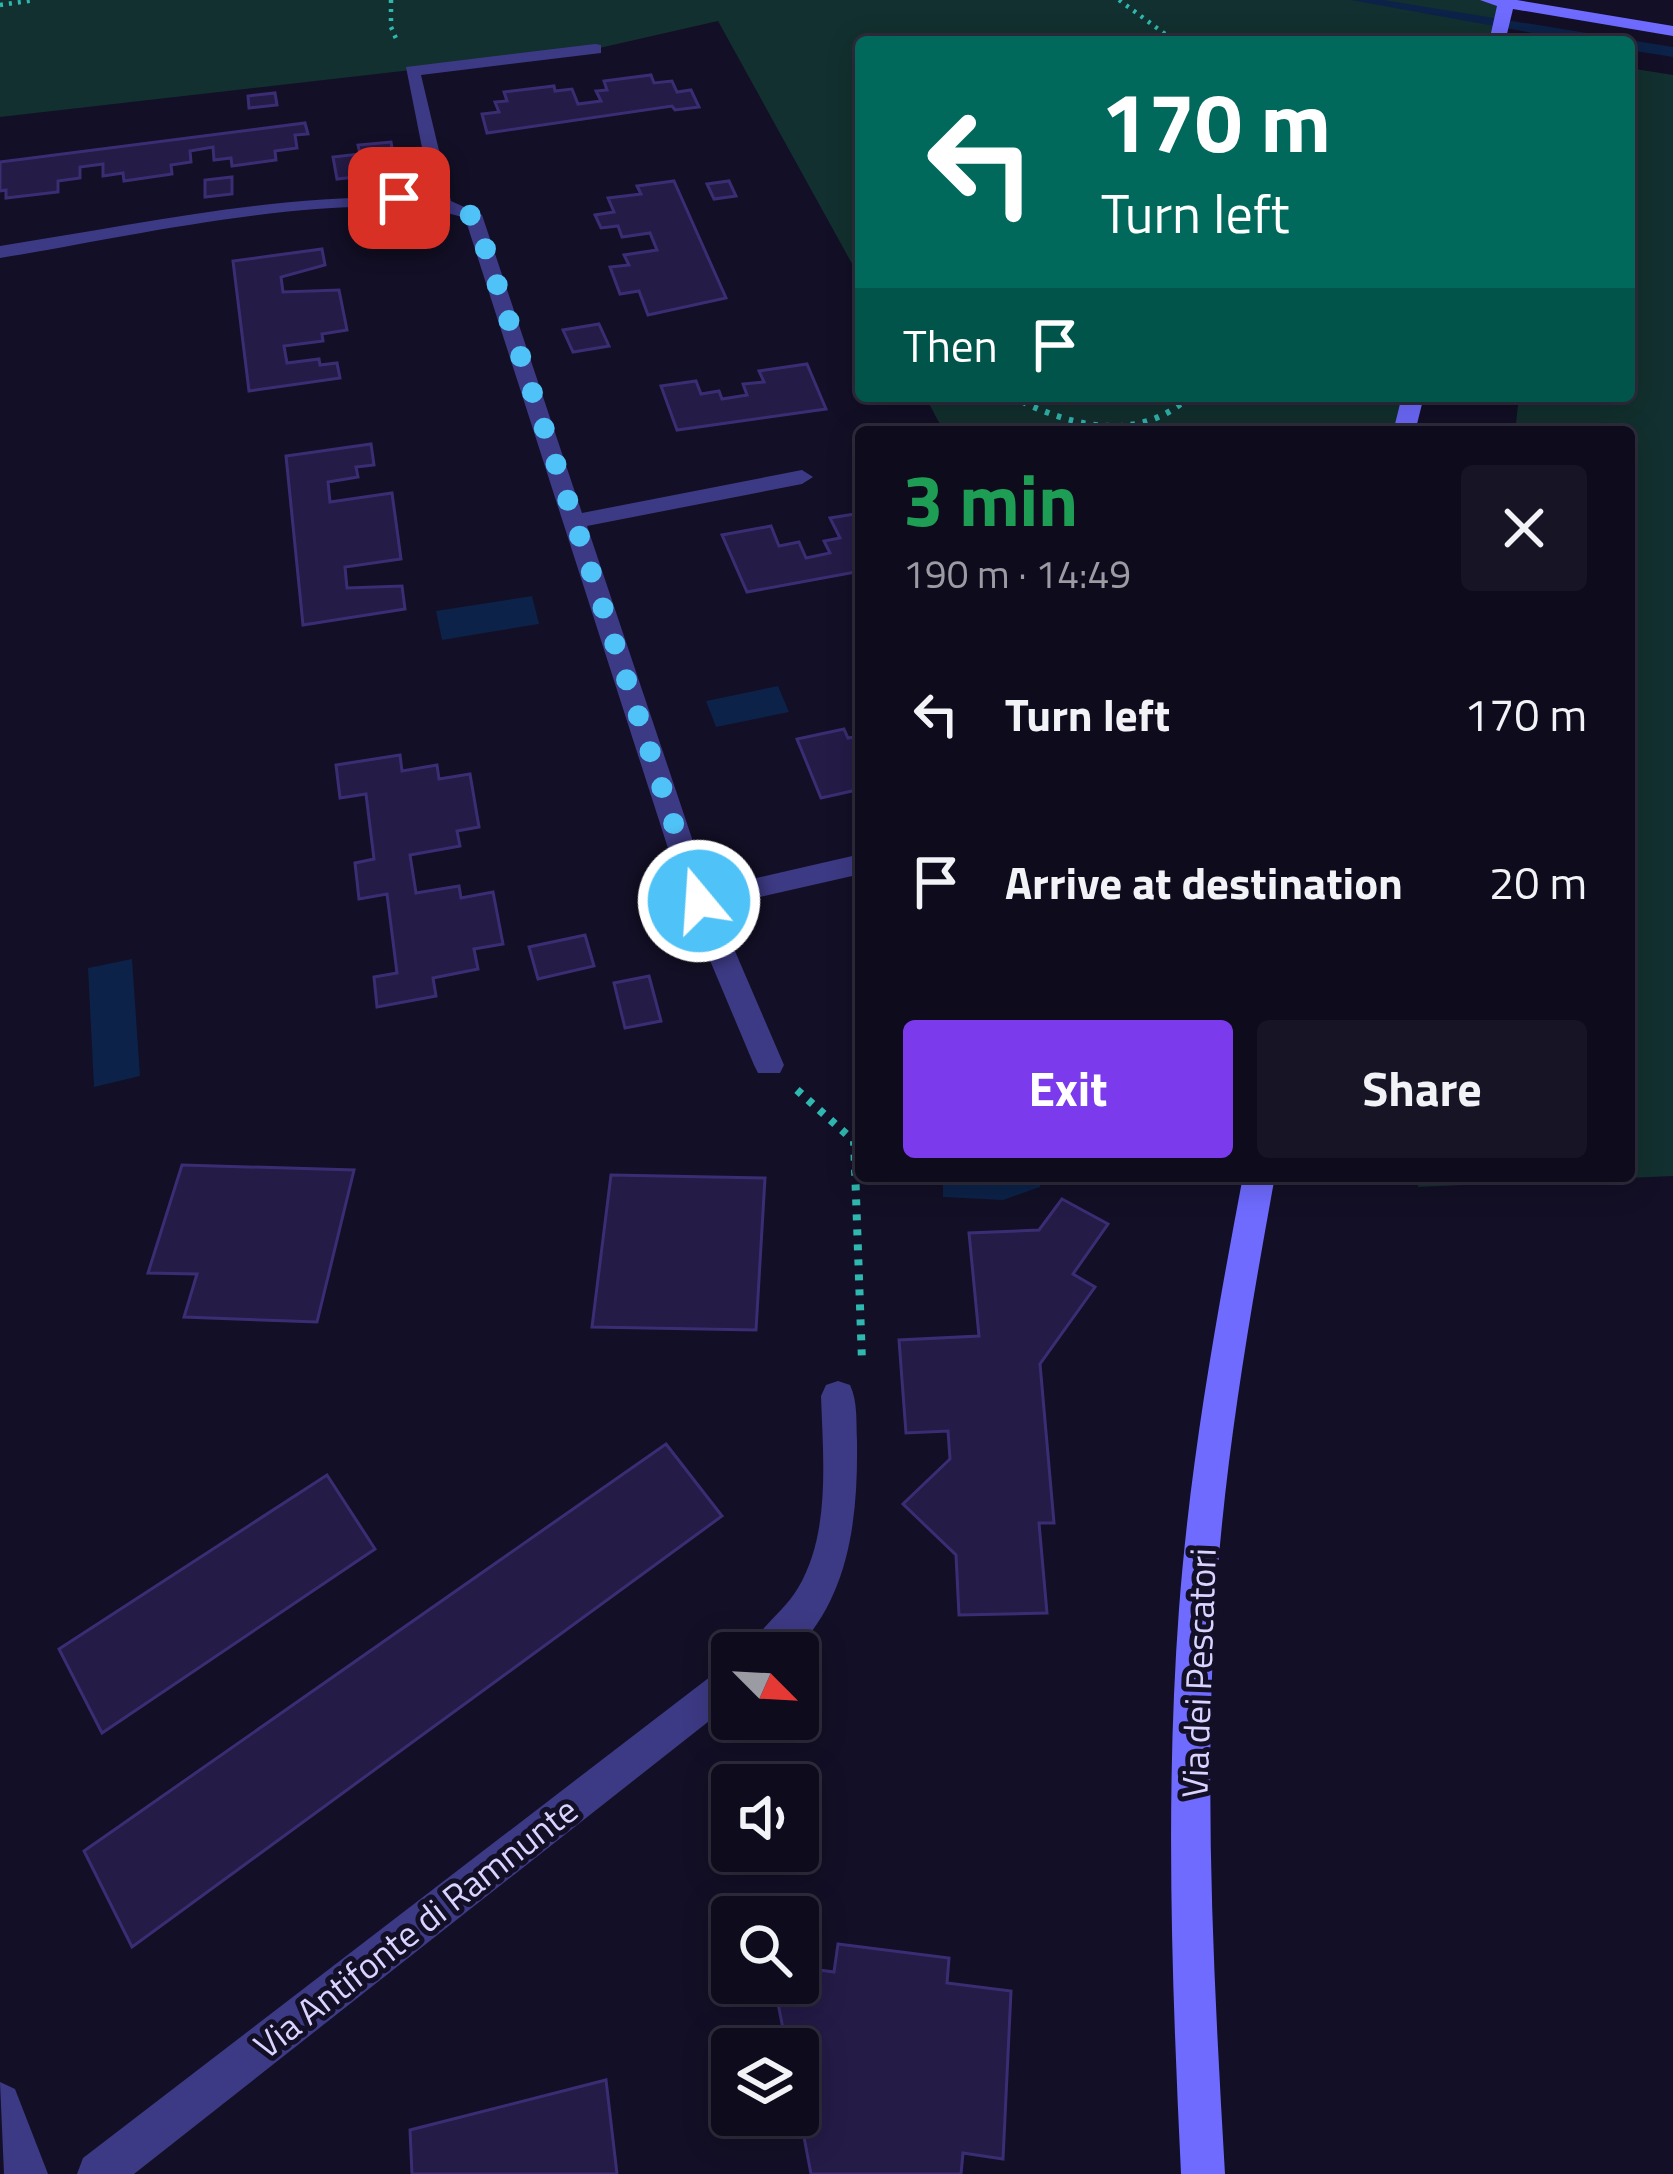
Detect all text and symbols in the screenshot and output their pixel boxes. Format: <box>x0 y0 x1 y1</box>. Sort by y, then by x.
text: 170 m <box>1101 57 1331 185</box>
icon: left <box>903 84 1059 240</box>
pin <box>348 147 450 249</box>
icon: arrive <box>366 165 432 231</box>
text: Turn left <box>1101 172 1290 254</box>
text: Then <box>903 311 998 379</box>
icon: arrive <box>1022 312 1088 378</box>
text: 3 min <box>903 444 1078 554</box>
button: close <box>1461 465 1587 591</box>
text: 190 m · 14:49 <box>903 544 1131 603</box>
text: Turn left <box>1005 680 1170 748</box>
text: 170 m <box>1464 680 1587 748</box>
icon: left <box>903 681 969 747</box>
position arrow <box>636 838 762 964</box>
text: Arrive at destination <box>1005 848 1403 916</box>
text: 20 m <box>1489 848 1587 916</box>
icon: arrive <box>903 849 969 915</box>
button: Exit <box>903 1020 1233 1158</box>
button: Share <box>1257 1020 1587 1158</box>
street label: Via dei Pescatori <box>1166 1547 1230 1799</box>
north arrow <box>711 1632 819 1740</box>
map controls <box>711 1632 819 2136</box>
button: sound <box>711 1764 819 1872</box>
street label: Via Antifonte di Ramnunte <box>241 1783 589 2071</box>
button: search <box>711 1896 819 2004</box>
button: layers <box>711 2028 819 2136</box>

